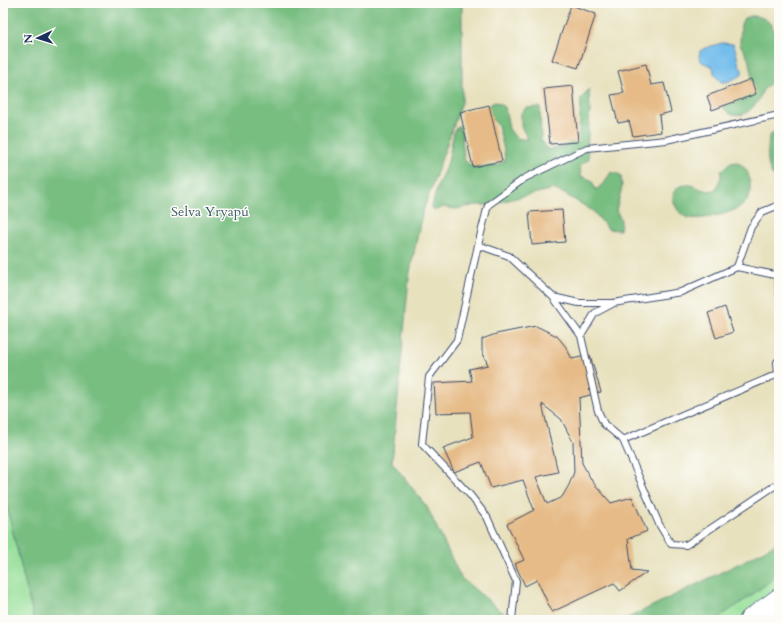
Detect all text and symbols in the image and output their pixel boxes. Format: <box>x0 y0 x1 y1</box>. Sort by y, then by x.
north arrow <box>18 18 58 58</box>
text: N <box>21 33 36 44</box>
park label: Selva Yryapú <box>171 202 249 221</box>

